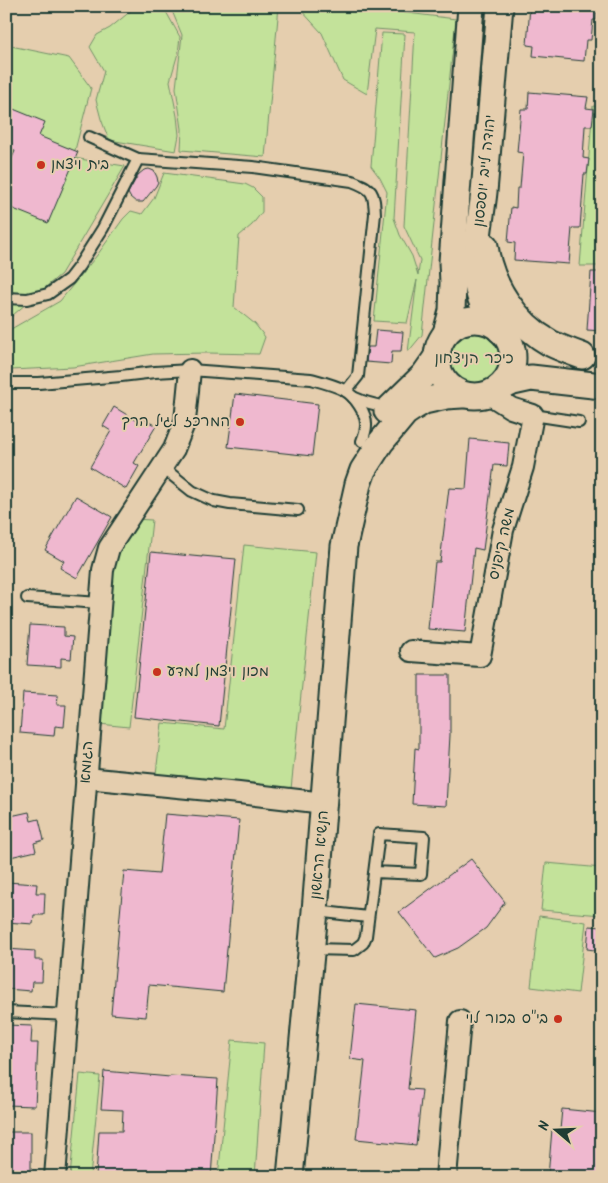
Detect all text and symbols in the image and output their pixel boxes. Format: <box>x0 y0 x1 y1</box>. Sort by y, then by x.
street label: יהודה לייב יוספסון <box>467 114 503 228</box>
place label: בית ויצמן <box>51 153 109 177</box>
marker: בית ויצמן <box>35 159 47 171</box>
park label: כיכר הניצחון <box>434 347 514 371</box>
place label: המרכז לגיל הרך <box>121 410 230 434</box>
marker: המרכז לגיל הרך <box>234 416 246 428</box>
street label: משה קיפניס <box>482 506 522 582</box>
place label: מכון ויצמן למדע <box>167 660 269 684</box>
marker: מכון ויצמן למדע <box>151 666 163 678</box>
street label: הגומא <box>74 740 100 784</box>
street label: הנשיא הראשון <box>304 809 336 901</box>
place label: בי"ס בכור לוי <box>466 1007 548 1031</box>
marker: בי"ס בכור לוי <box>552 1013 564 1025</box>
north arrow <box>530 1106 580 1156</box>
text: N <box>533 1118 557 1134</box>

